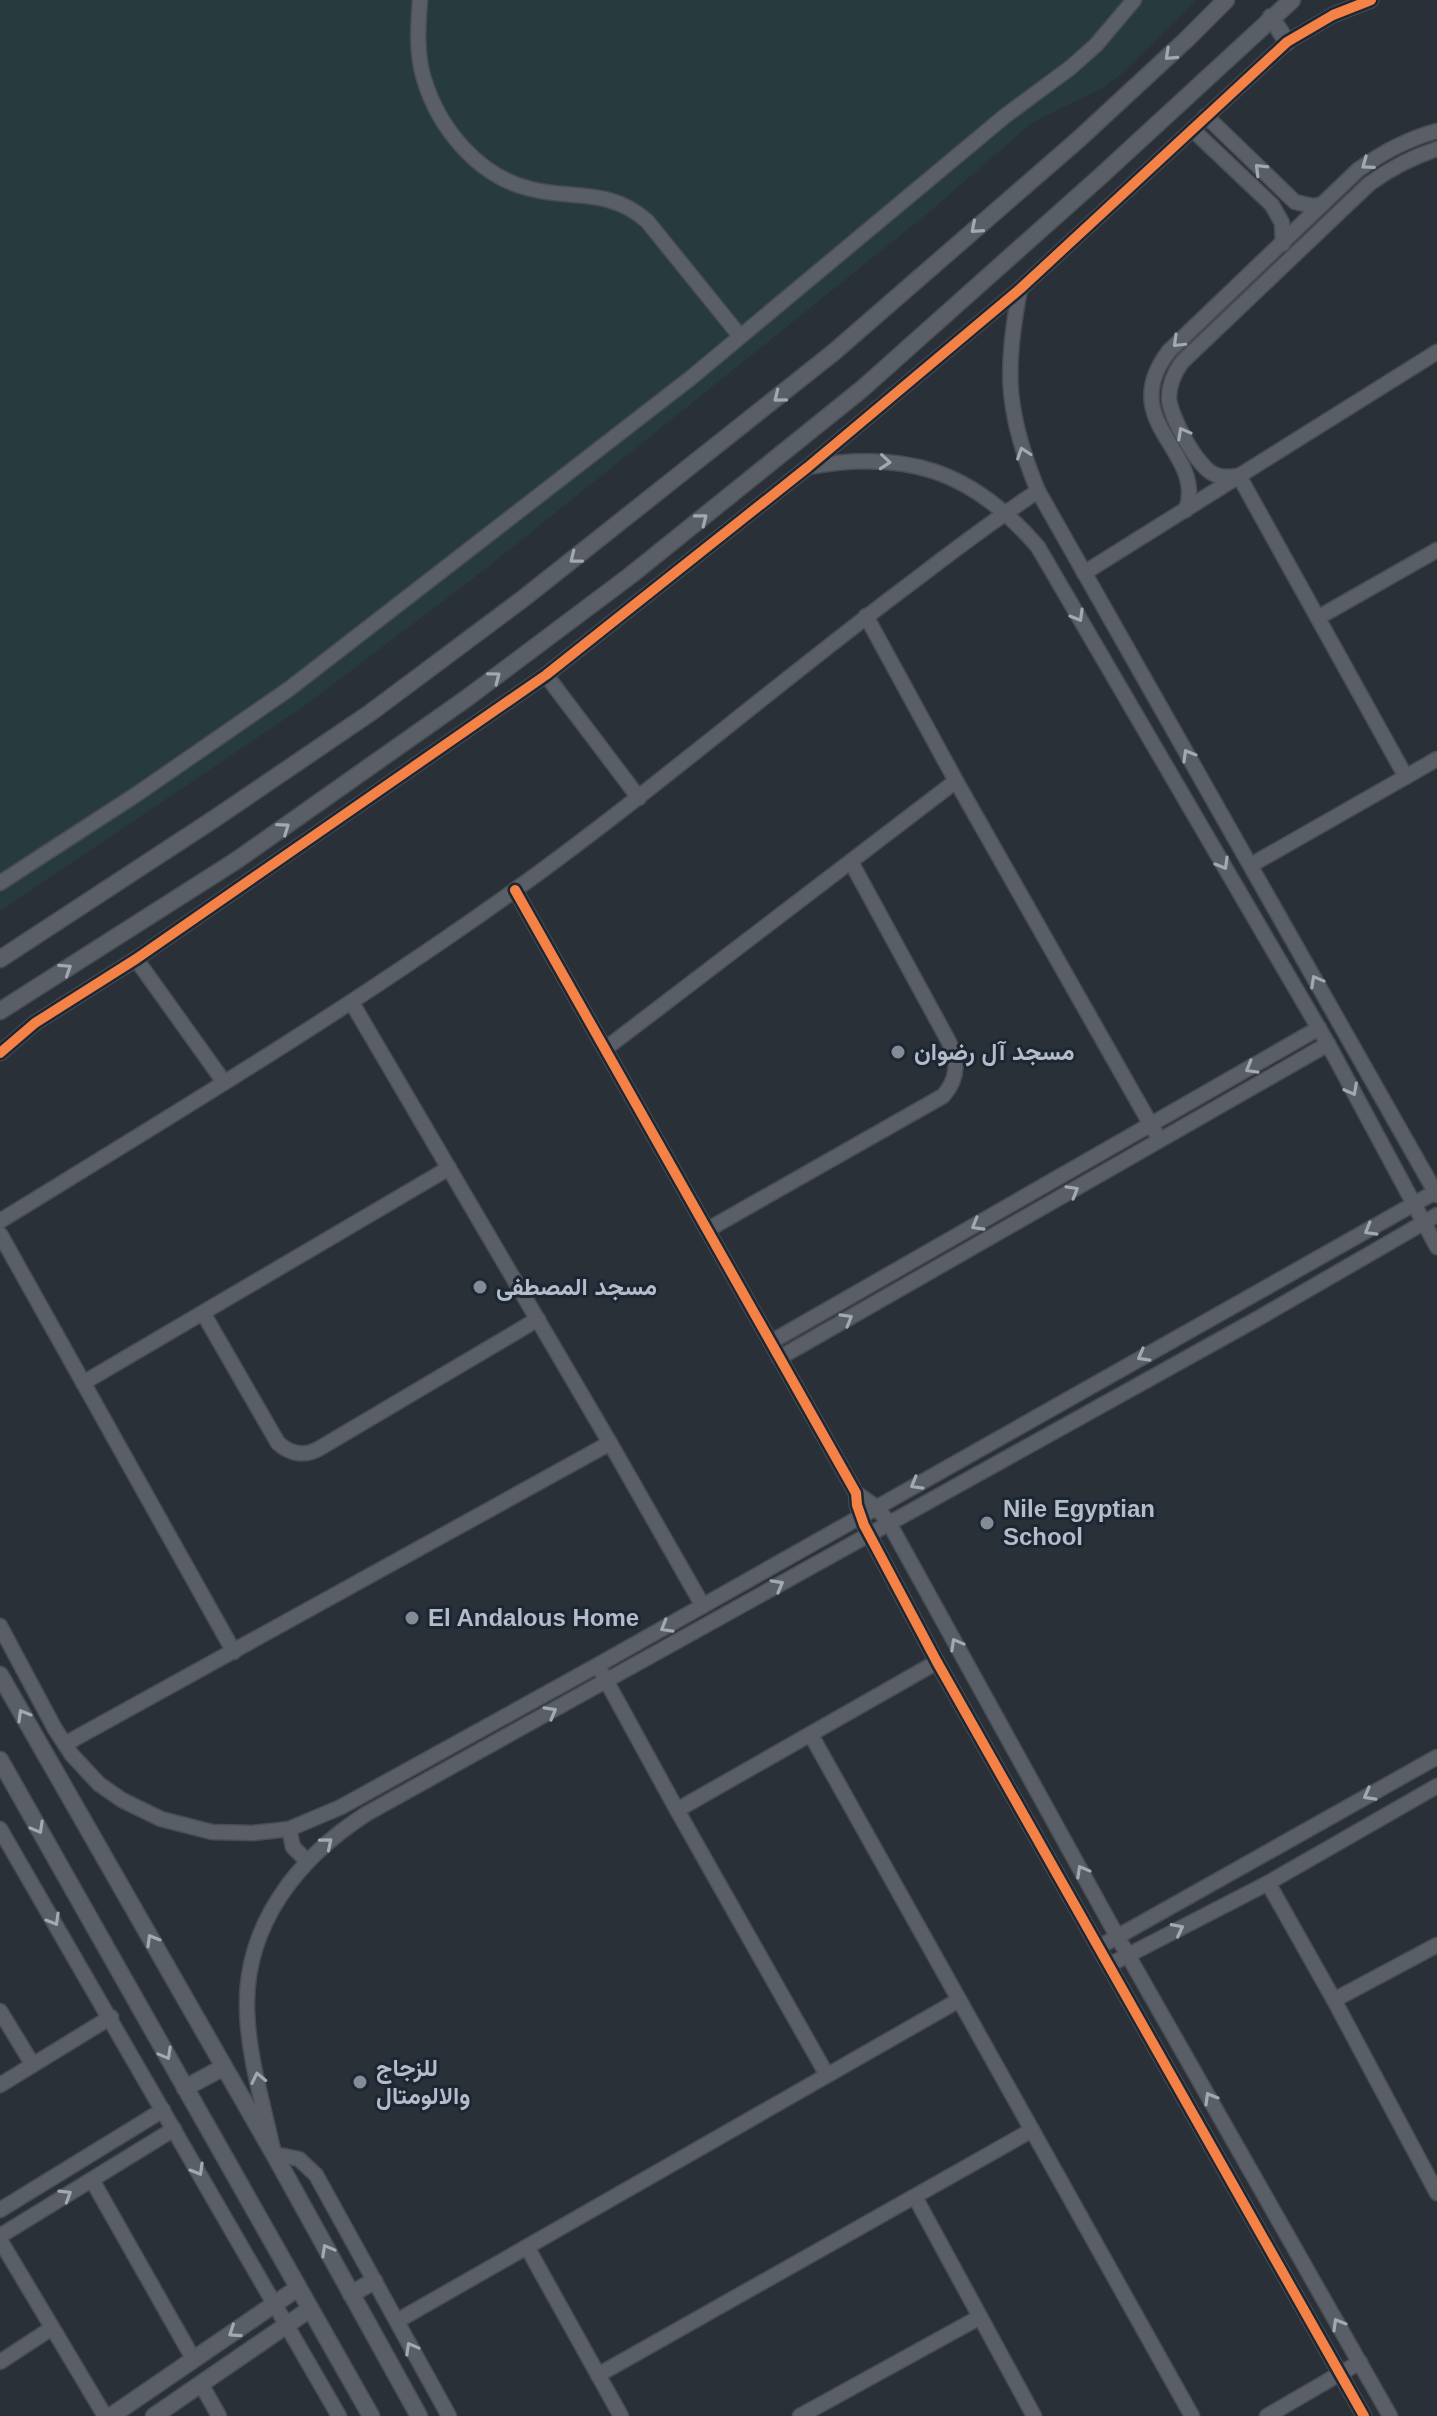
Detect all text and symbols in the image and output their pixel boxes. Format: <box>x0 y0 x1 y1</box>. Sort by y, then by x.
one-way arrow <box>1165 45 1179 60</box>
one-way arrow <box>1361 154 1376 168</box>
one-way arrow <box>1255 164 1269 178</box>
one-way arrow <box>971 218 986 233</box>
one-way arrow <box>1173 333 1187 348</box>
one-way arrow <box>774 387 788 402</box>
one-way arrow <box>1177 427 1193 442</box>
one-way arrow <box>1017 447 1033 461</box>
one-way arrow <box>879 453 892 470</box>
one-way arrow <box>693 515 708 529</box>
one-way arrow <box>569 549 584 563</box>
one-way arrow <box>1068 607 1084 622</box>
one-way arrow <box>487 672 501 687</box>
one-way arrow <box>1182 749 1198 764</box>
one-way arrow <box>275 823 289 838</box>
one-way arrow <box>1213 855 1229 870</box>
one-way arrow <box>57 964 71 979</box>
one-way arrow <box>1310 975 1326 990</box>
place label: مسجد آل رضوان <box>914 1038 1075 1067</box>
marker: مسجد آل رضوان <box>889 1043 907 1061</box>
one-way arrow <box>1245 1058 1260 1074</box>
one-way arrow <box>1343 1082 1358 1096</box>
one-way arrow <box>1064 1185 1079 1201</box>
one-way arrow <box>971 1215 986 1231</box>
one-way arrow <box>1364 1220 1378 1236</box>
place label: مسجد المصطفى <box>496 1273 657 1301</box>
marker: مسجد المصطفى <box>471 1278 489 1296</box>
one-way arrow <box>838 1313 853 1329</box>
one-way arrow <box>1136 1347 1151 1362</box>
one-way arrow <box>910 1474 925 1490</box>
place label: Nile Egyptian School <box>1003 1495 1155 1550</box>
marker: Nile Egyptian School <box>978 1514 996 1532</box>
one-way arrow <box>769 1579 784 1595</box>
place label: El Andalous Home <box>428 1604 639 1631</box>
marker: El Andalous Home <box>403 1609 421 1627</box>
one-way arrow <box>660 1617 674 1632</box>
one-way arrow <box>950 1638 966 1653</box>
one-way arrow <box>542 1706 557 1721</box>
one-way arrow <box>17 1709 33 1723</box>
one-way arrow <box>1363 1785 1378 1801</box>
one-way arrow <box>28 1819 44 1833</box>
one-way arrow <box>317 1838 332 1853</box>
one-way arrow <box>1076 1865 1091 1880</box>
one-way arrow <box>44 1911 60 1926</box>
one-way arrow <box>1170 1923 1185 1939</box>
one-way arrow <box>146 1934 162 1949</box>
one-way arrow <box>156 2046 171 2061</box>
place label: للزجاج والالومتال <box>376 2054 470 2111</box>
one-way arrow <box>250 2071 267 2085</box>
marker: للزجاج والالومتال <box>351 2073 369 2091</box>
one-way arrow <box>1204 2092 1220 2106</box>
one-way arrow <box>188 2161 204 2176</box>
one-way arrow <box>58 2190 72 2205</box>
one-way arrow <box>321 2244 337 2259</box>
one-way arrow <box>1332 2318 1348 2333</box>
one-way arrow <box>228 2322 242 2337</box>
one-way arrow <box>406 2342 421 2356</box>

